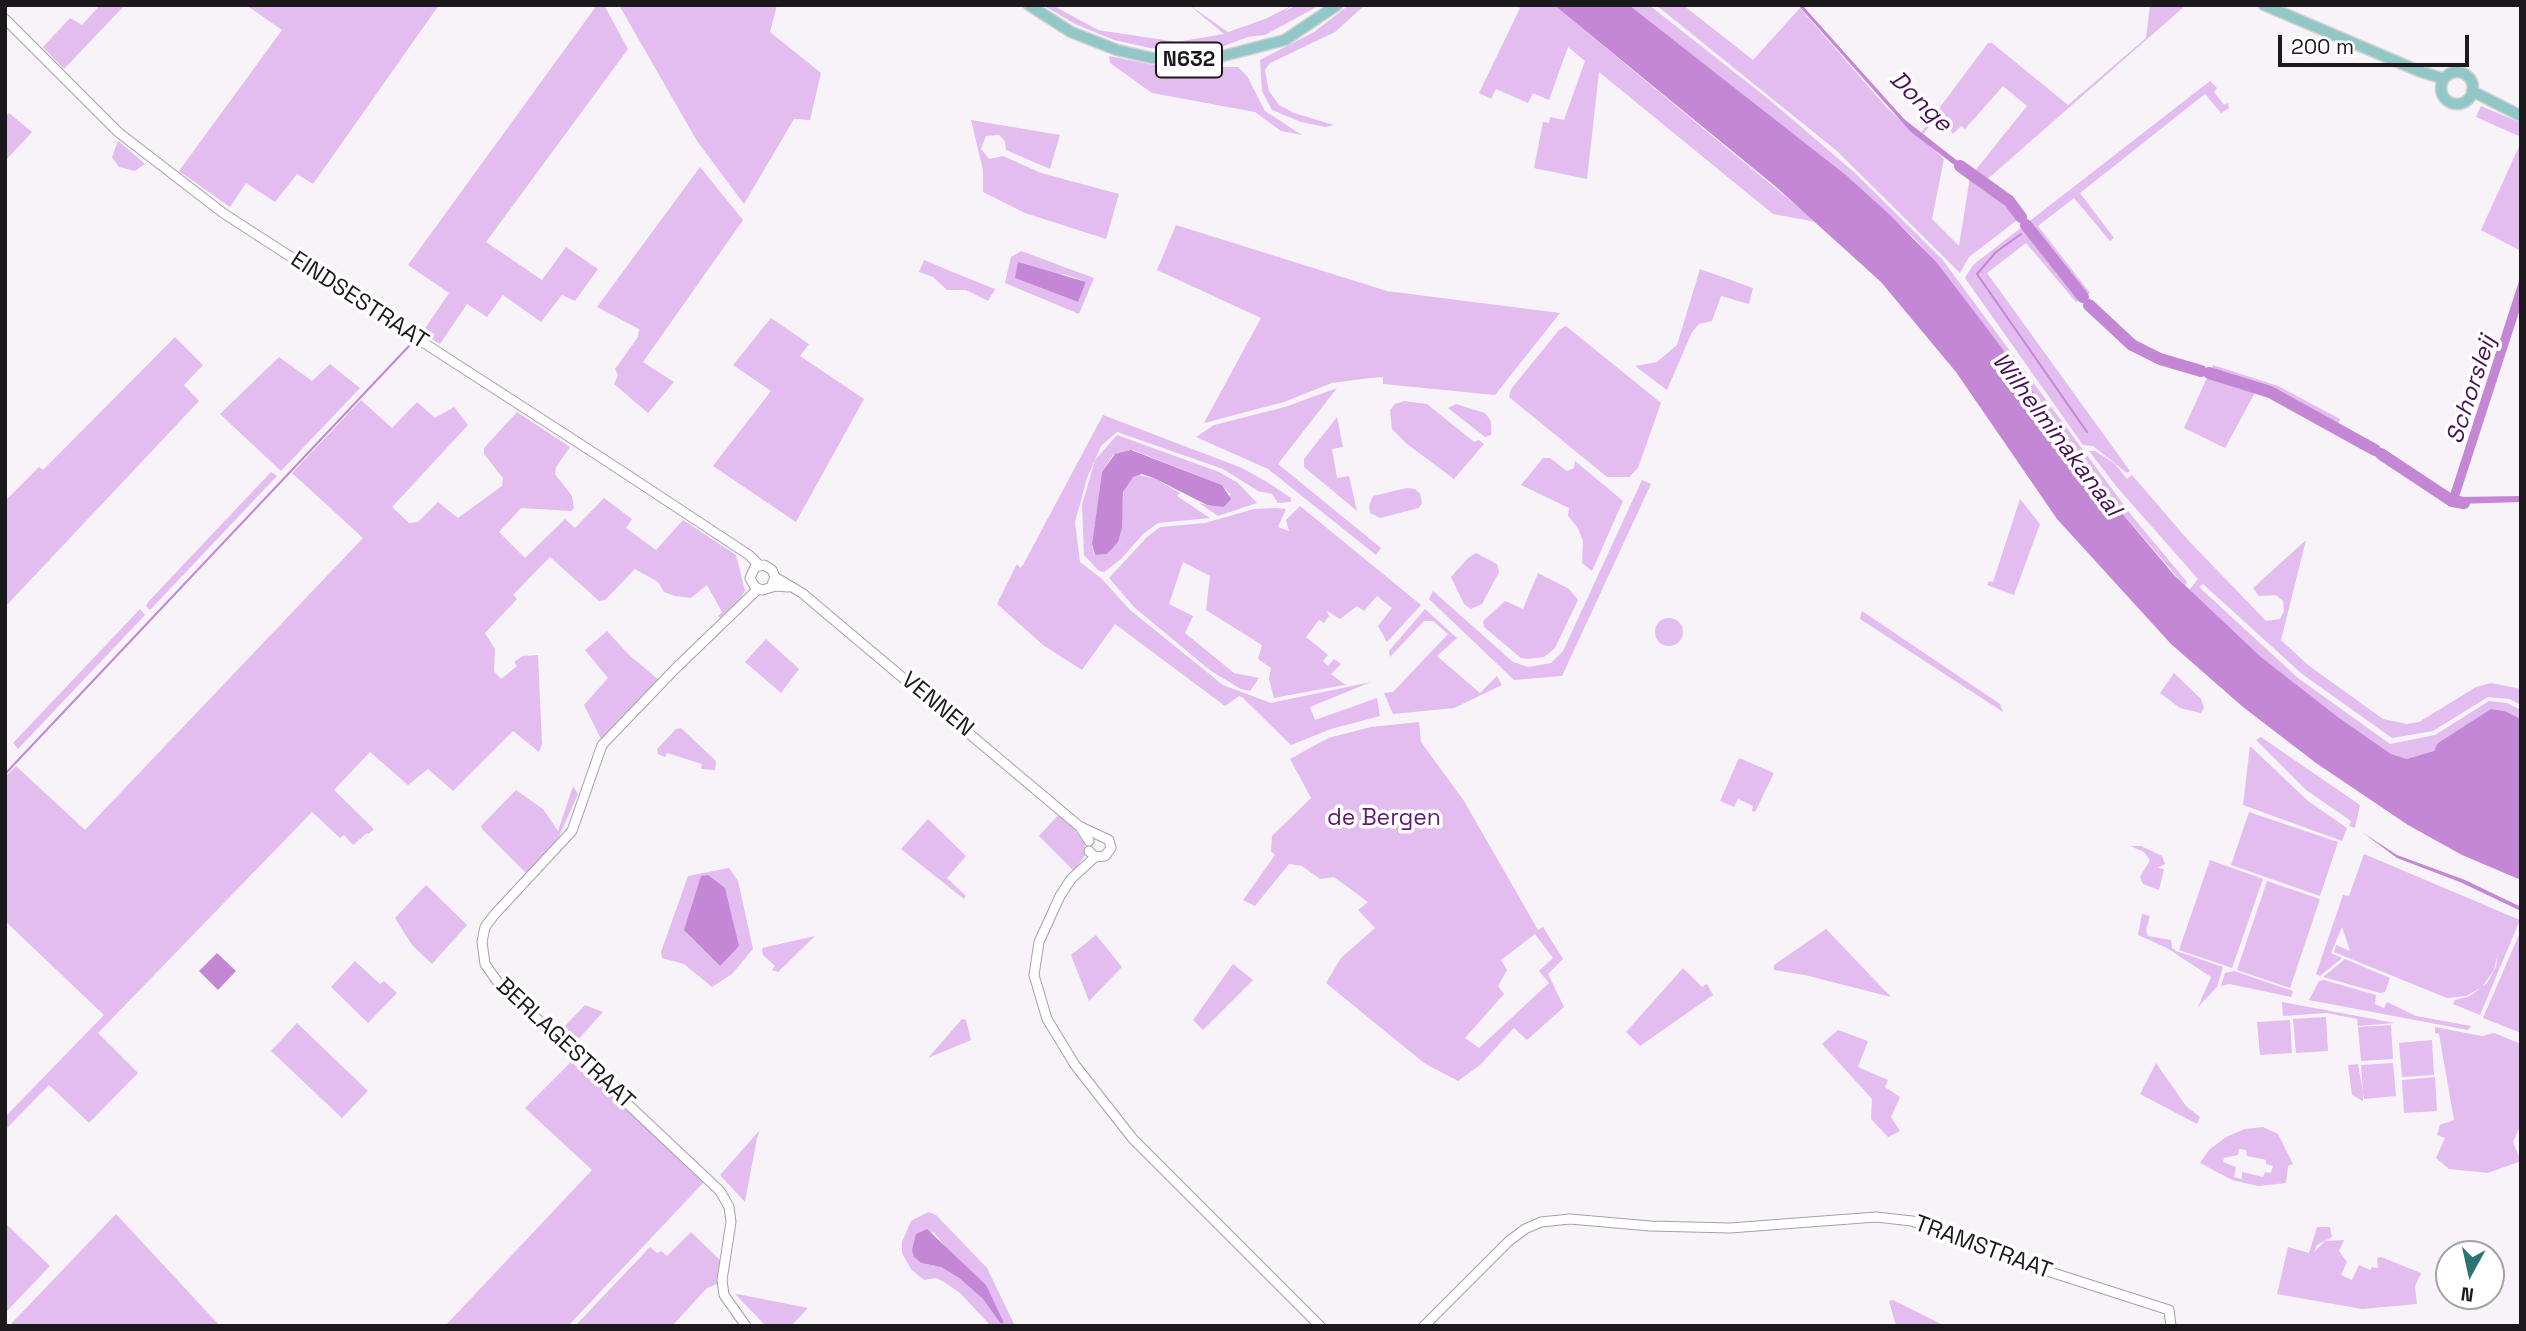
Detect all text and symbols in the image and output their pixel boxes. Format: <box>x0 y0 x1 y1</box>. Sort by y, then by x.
scale bar <box>2281 21 2472 65</box>
text: 200 m <box>2291 33 2354 60</box>
road number: N632 <box>1156 42 1222 78</box>
water label: Donge <box>1883 66 1957 138</box>
street label: EINDSESTRAAT <box>285 246 433 356</box>
water label: Schorsleij <box>2441 332 2503 448</box>
water label: Wilhelminakanaal <box>1985 348 2127 522</box>
street label: VENNEN <box>895 667 979 743</box>
park label: de Bergen <box>1327 805 1441 833</box>
street label: BERLAGESTRAAT <box>490 973 640 1115</box>
street label: TRAMSTRAAT <box>1910 1210 2056 1286</box>
north arrow <box>2435 1240 2505 1310</box>
text: N <box>2459 1281 2475 1308</box>

